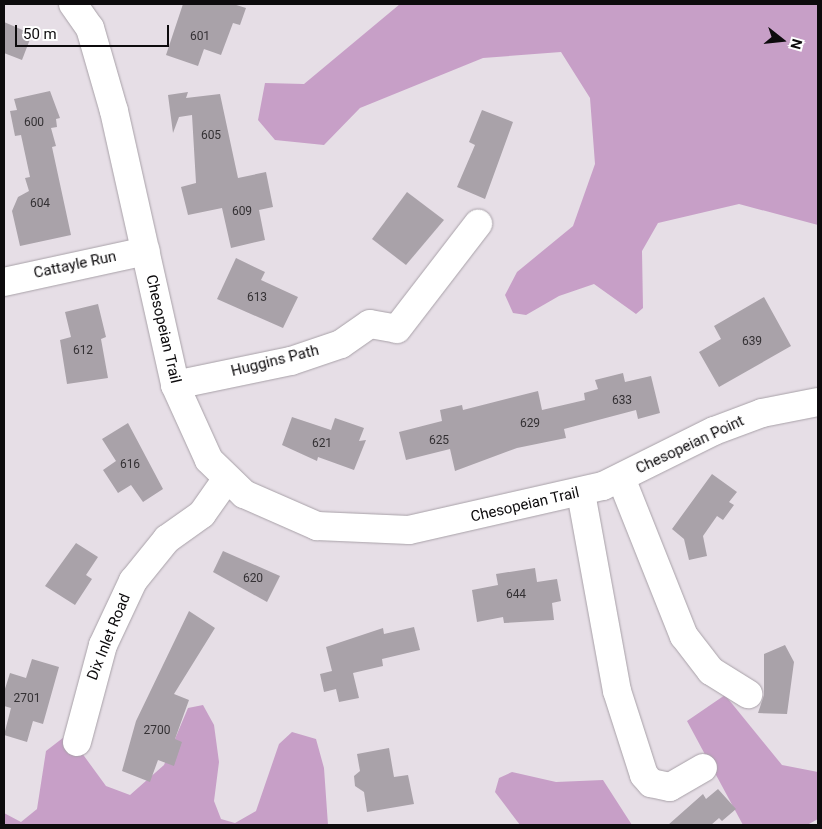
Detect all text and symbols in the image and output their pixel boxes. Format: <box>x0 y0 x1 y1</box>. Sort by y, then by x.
scale bar <box>18 15 171 47</box>
north arrow <box>757 15 807 65</box>
text: 50 m <box>23 25 57 43</box>
house number: 601 <box>190 30 210 44</box>
text: N <box>787 37 805 51</box>
house number: 600 <box>24 116 44 130</box>
house number: 605 <box>201 129 221 143</box>
house number: 604 <box>30 197 50 211</box>
house number: 609 <box>232 205 252 219</box>
street label: Cattayle Run <box>32 247 118 283</box>
street label: Chesopeian Trail <box>142 273 184 385</box>
house number: 613 <box>247 291 267 305</box>
house number: 639 <box>742 335 762 349</box>
street label: Huggins Path <box>229 341 321 381</box>
house number: 612 <box>73 344 93 358</box>
house number: 633 <box>612 394 632 408</box>
street label: Chesopeian Point <box>633 412 747 478</box>
house number: 629 <box>520 417 540 431</box>
house number: 625 <box>429 434 449 448</box>
house number: 621 <box>312 437 332 451</box>
house number: 616 <box>120 458 140 472</box>
street label: Chesopeian Trail <box>469 484 581 526</box>
house number: 620 <box>243 572 263 586</box>
house number: 644 <box>506 588 526 602</box>
street label: Dix Inlet Road <box>83 591 135 683</box>
house number: 2701 <box>14 692 40 706</box>
house number: 2700 <box>144 724 170 738</box>

